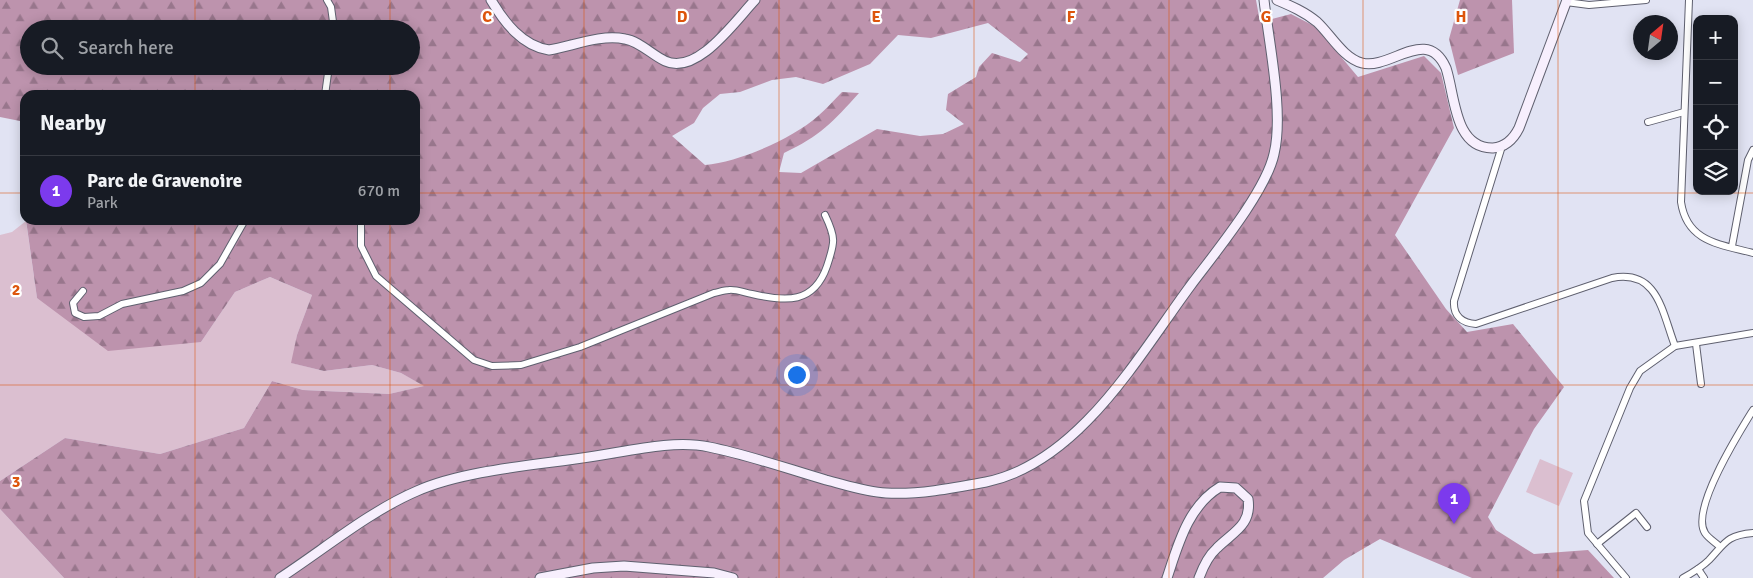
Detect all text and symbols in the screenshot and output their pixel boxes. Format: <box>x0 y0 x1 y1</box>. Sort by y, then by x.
text: C <box>482 7 492 27</box>
text: D <box>677 7 688 27</box>
text: E <box>871 7 881 27</box>
text: F <box>1067 7 1076 27</box>
text: G <box>1261 7 1271 27</box>
text: H <box>1456 7 1466 27</box>
north arrow <box>1633 15 1678 60</box>
map controls <box>1693 15 1738 195</box>
button: + <box>1693 15 1738 60</box>
search box <box>20 20 420 75</box>
icon: search <box>38 34 66 62</box>
text: Search here <box>78 36 174 60</box>
button: − <box>1693 60 1738 105</box>
button: locate <box>1693 105 1738 150</box>
text: Nearby <box>40 110 106 136</box>
button: layers <box>1693 150 1738 195</box>
text: Parc de Gravenoire <box>87 169 242 193</box>
text: 1 <box>52 181 60 201</box>
text: 670 m <box>358 181 400 201</box>
text: Park <box>87 193 118 213</box>
text: 2 <box>12 280 20 300</box>
your location <box>784 362 810 388</box>
text: 3 <box>12 472 20 492</box>
pin: 1 <box>1438 483 1470 524</box>

